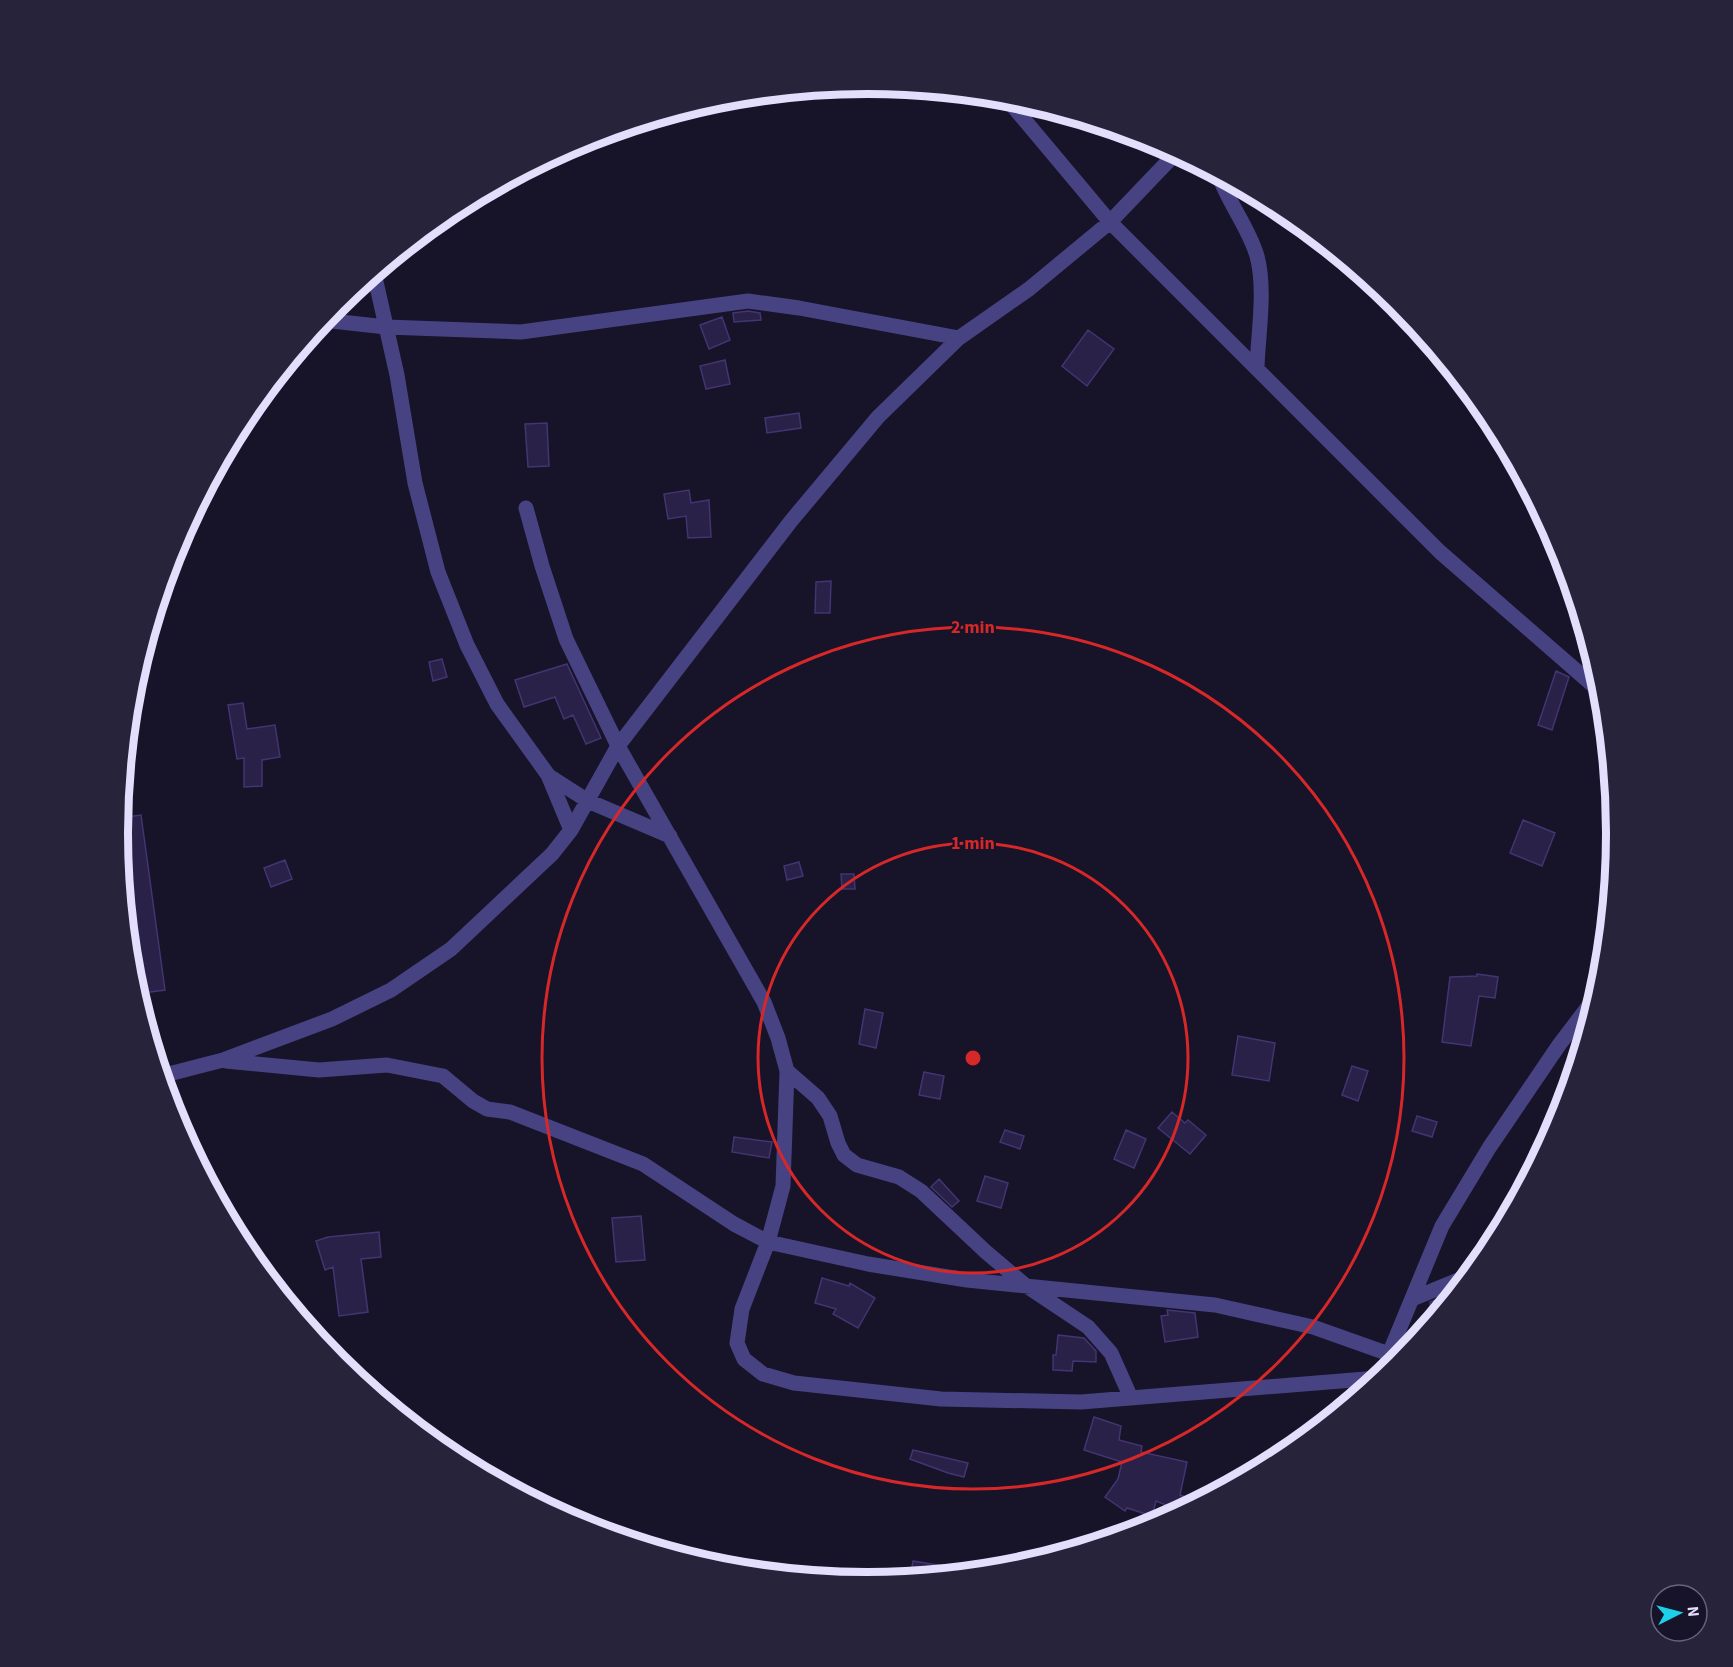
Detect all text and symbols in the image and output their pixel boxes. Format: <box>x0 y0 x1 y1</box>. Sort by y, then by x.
text: 2 min <box>951 615 995 640</box>
text: 1 min <box>951 831 995 856</box>
centre of rings <box>963 1048 983 1068</box>
north arrow <box>1649 1583 1709 1643</box>
text: N <box>1681 1605 1704 1618</box>

